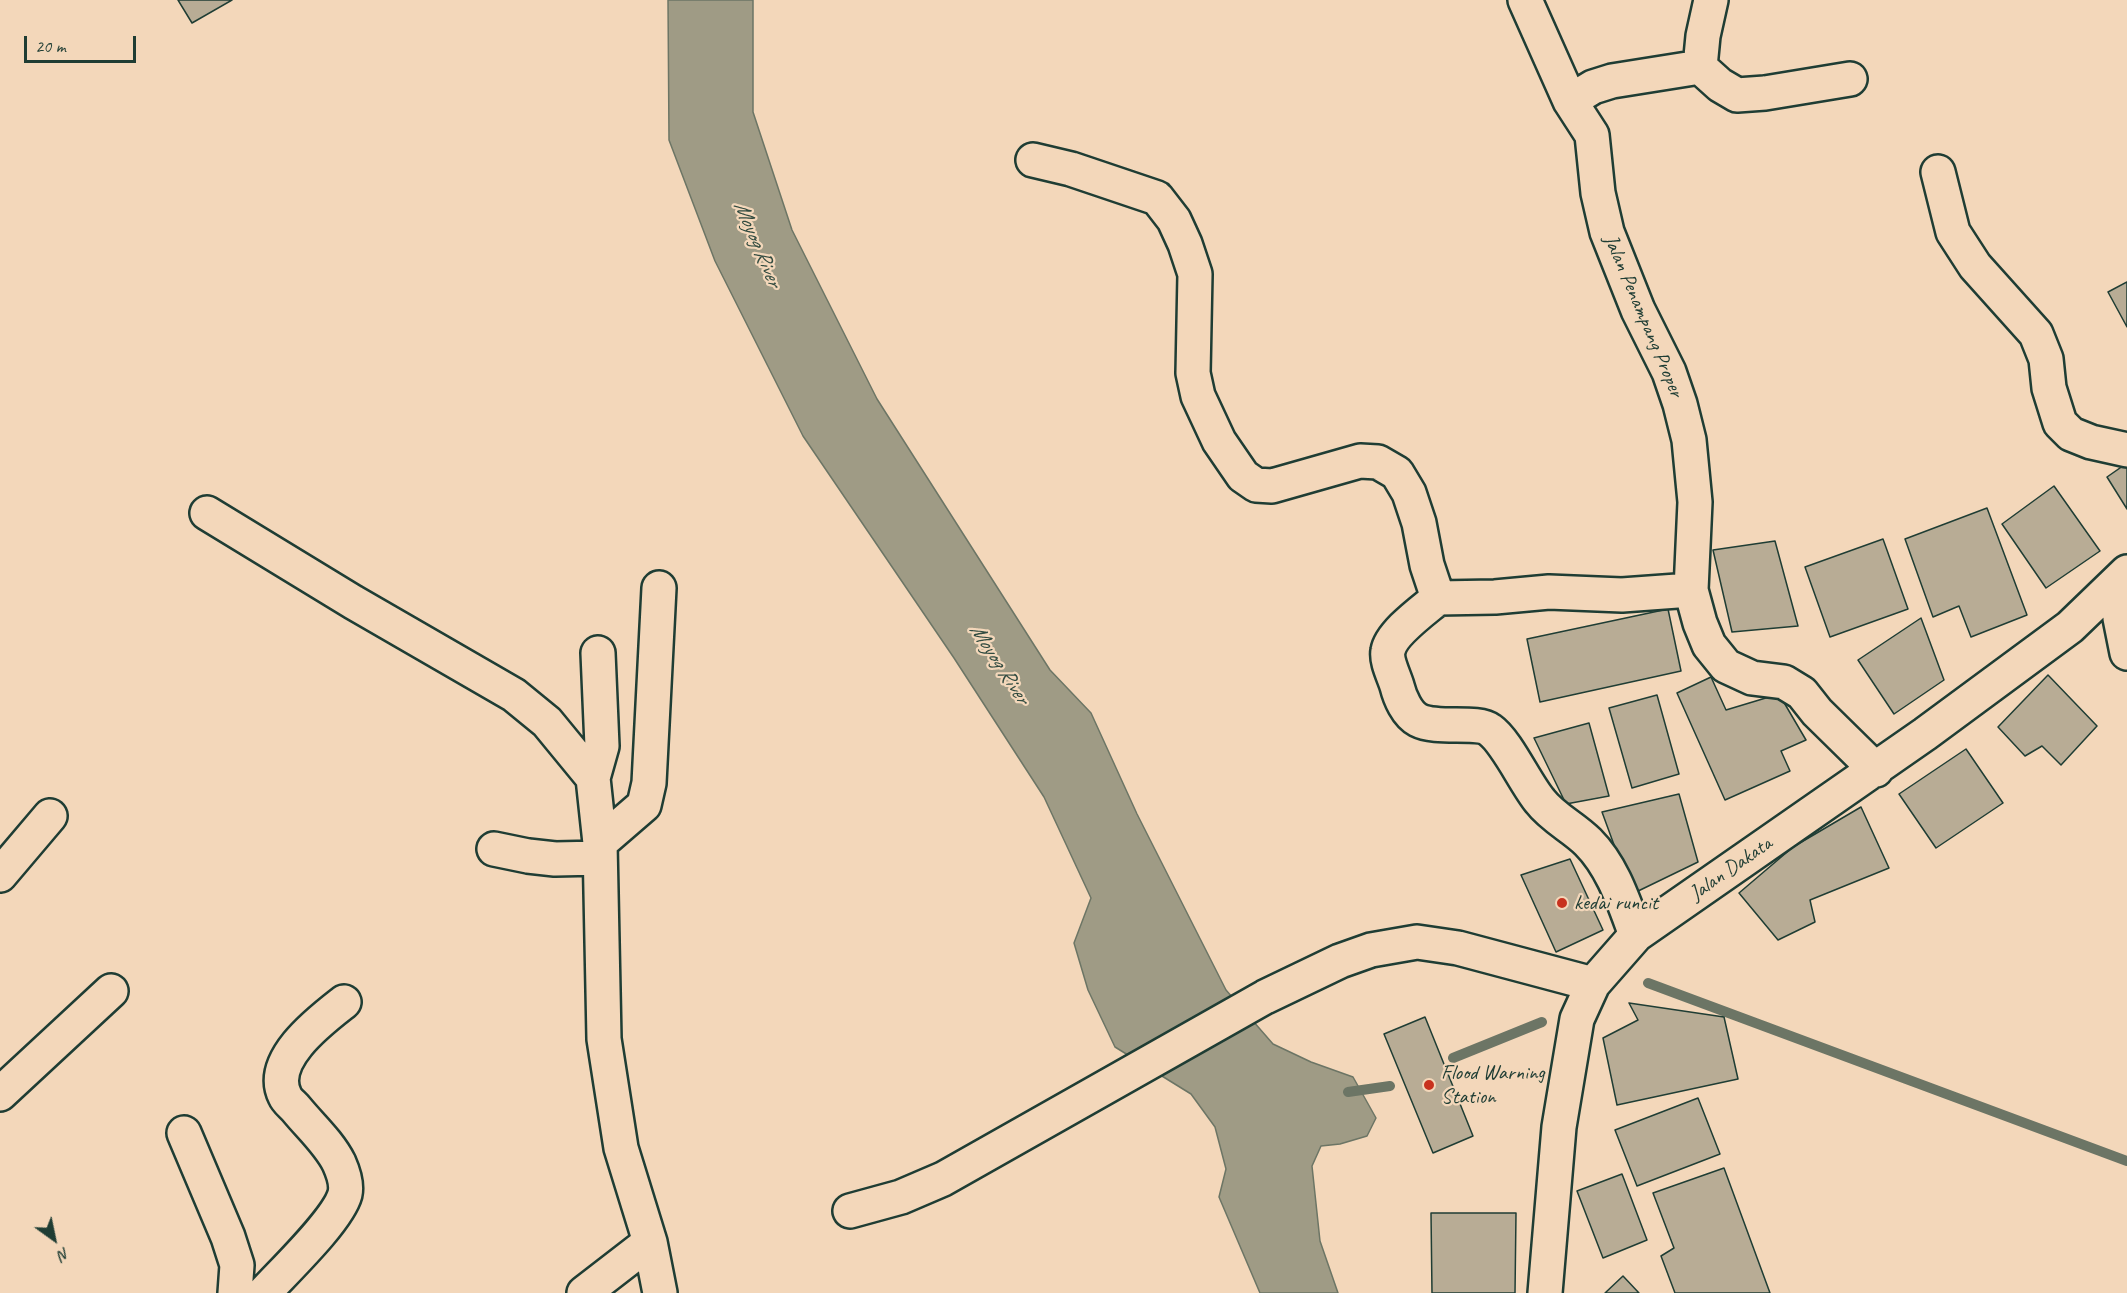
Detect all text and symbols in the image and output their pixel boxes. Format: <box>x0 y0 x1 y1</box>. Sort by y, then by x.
scale bar <box>27 24 140 62</box>
text: 20 m <box>35 35 66 57</box>
water label: Moyog River <box>727 197 787 291</box>
street label: Jalan Penampang Proper <box>1597 231 1689 401</box>
water label: Moyog River <box>963 619 1035 709</box>
street label: Jalan Dakata <box>1685 831 1777 907</box>
place label: kedai runcit <box>1574 890 1658 916</box>
marker: kedai runcit <box>1555 896 1569 910</box>
place label: Flood Warning Station <box>1441 1060 1545 1110</box>
marker: Flood Warning Station <box>1422 1078 1436 1092</box>
north arrow <box>24 1209 84 1269</box>
text: N <box>54 1243 73 1265</box>

